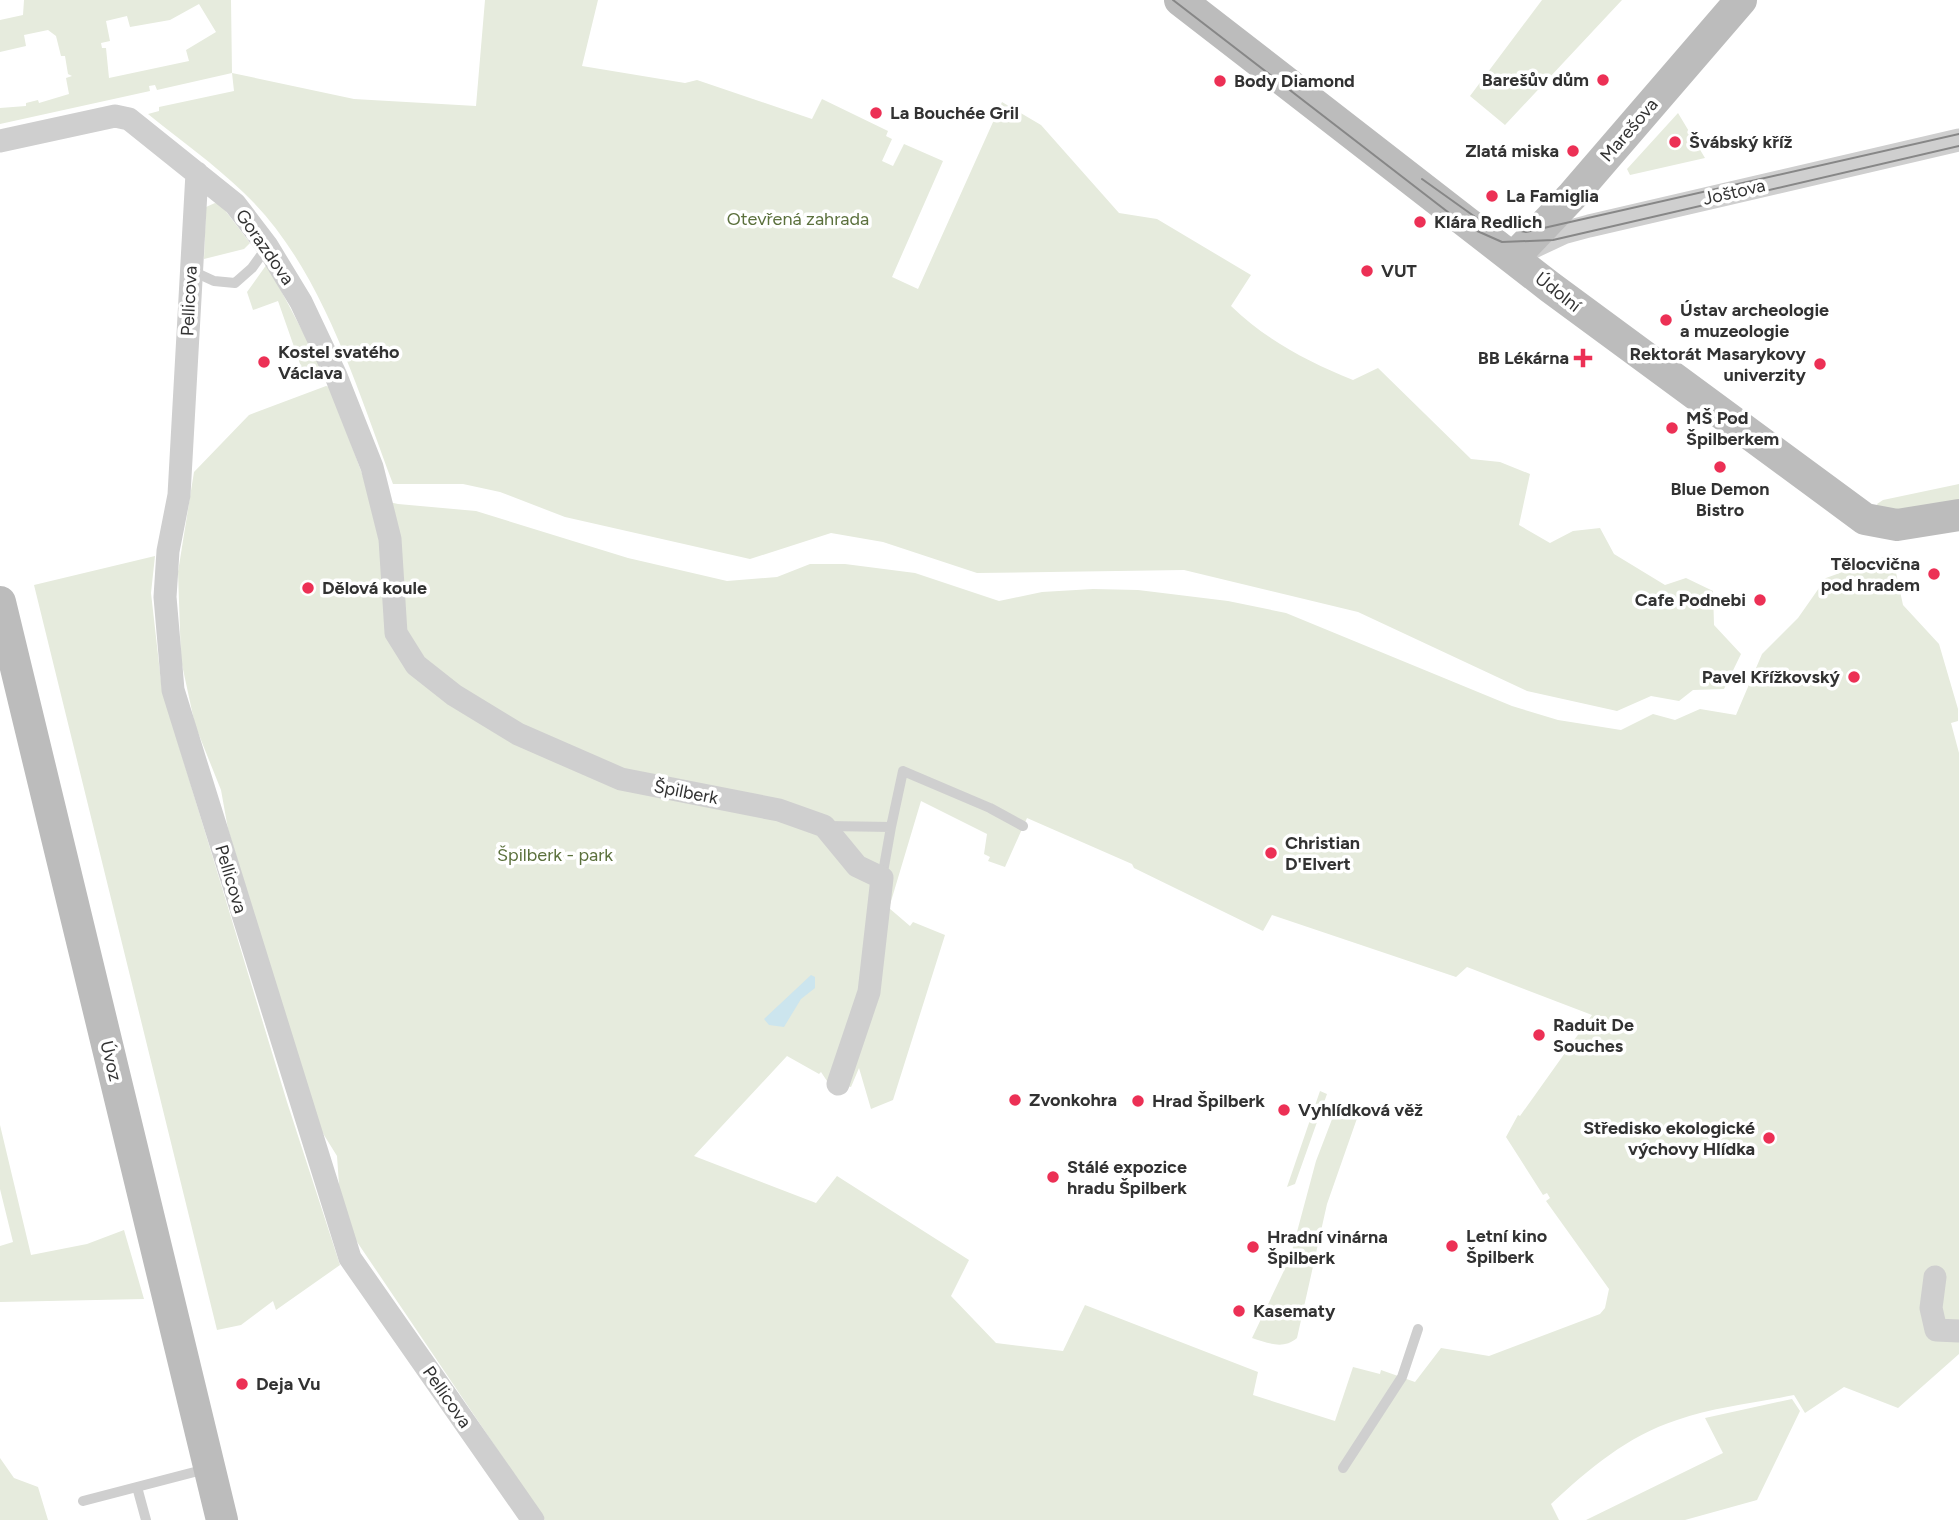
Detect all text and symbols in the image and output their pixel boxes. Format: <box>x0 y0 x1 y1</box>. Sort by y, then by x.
place label: Barešův dům <box>1482 69 1589 91</box>
place label: Body Diamond <box>1234 70 1355 92</box>
marker: Barešův dům <box>1595 72 1611 88</box>
marker: Body Diamond <box>1212 73 1228 89</box>
street label: Marešova <box>1595 94 1663 166</box>
place label: La Bouchée Gril <box>890 102 1019 124</box>
marker: La Bouchée Gril <box>868 105 884 121</box>
place label: Švábský kříž <box>1689 131 1793 153</box>
marker: Švábský kříž <box>1667 134 1683 150</box>
place label: Zlatá miska <box>1465 140 1559 162</box>
marker: Zlatá miska <box>1565 143 1581 159</box>
street label: Joštova <box>1701 174 1767 210</box>
place label: La Famiglia <box>1506 185 1599 207</box>
marker: La Famiglia <box>1484 188 1500 204</box>
street label: Gorazdova <box>231 205 299 289</box>
park label: Otevřená zahrada <box>727 208 869 230</box>
place label: Klára Redlich <box>1434 211 1542 233</box>
marker: Klára Redlich <box>1412 214 1428 230</box>
place label: VUT <box>1381 260 1417 282</box>
marker: VUT <box>1359 263 1375 279</box>
street label: Pellicova <box>176 265 202 337</box>
street label: Údolní <box>1531 267 1586 317</box>
place label: Ústav archeologie a muzeologie <box>1680 299 1829 342</box>
marker: Ústav archeologie a muzeologie <box>1658 312 1674 328</box>
place label: Kostel svatého Václava <box>278 341 400 384</box>
place label: Rektorát Masarykovy univerzity <box>1630 343 1807 386</box>
place label: BB Lékárna <box>1478 347 1569 369</box>
marker: BB Lékárna <box>1575 350 1591 366</box>
marker: Kostel svatého Václava <box>256 354 272 370</box>
marker: Rektorát Masarykovy univerzity <box>1812 356 1828 372</box>
place label: MŠ Pod Špilberkem <box>1686 407 1779 450</box>
marker: MŠ Pod Špilberkem <box>1664 420 1680 436</box>
marker: Blue Demon Bistro <box>1712 459 1728 475</box>
place label: Blue Demon Bistro <box>1671 478 1769 521</box>
place label: Tělocvična pod hradem <box>1821 553 1920 596</box>
marker: Tělocvična pod hradem <box>1926 566 1942 582</box>
place label: Dělová koule <box>322 577 427 599</box>
marker: Dělová koule <box>300 580 316 596</box>
place label: Cafe Podnebi <box>1635 589 1746 611</box>
marker: Cafe Podnebi <box>1752 592 1768 608</box>
place label: Pavel Křížkovský <box>1702 666 1841 688</box>
marker: Pavel Křížkovský <box>1846 669 1862 685</box>
street label: Špilberk <box>652 775 720 809</box>
place label: Christian D'Elvert <box>1285 832 1360 875</box>
street label: Pellicova <box>210 842 252 916</box>
park label: Špilberk - park <box>497 844 613 866</box>
marker: Christian D'Elvert <box>1263 845 1279 861</box>
place label: Raduit De Souches <box>1553 1014 1634 1057</box>
marker: Raduit De Souches <box>1531 1027 1547 1043</box>
street label: Úvoz <box>95 1038 127 1084</box>
place label: Zvonkohra <box>1029 1089 1117 1111</box>
place label: Hrad Špilberk <box>1152 1090 1265 1112</box>
marker: Zvonkohra <box>1007 1092 1023 1108</box>
marker: Hrad Špilberk <box>1130 1093 1146 1109</box>
place label: Vyhlídková věž <box>1298 1099 1423 1121</box>
marker: Vyhlídková věž <box>1276 1102 1292 1118</box>
place label: Středisko ekologické výchovy Hlídka <box>1583 1117 1755 1160</box>
marker: Středisko ekologické výchovy Hlídka <box>1761 1130 1777 1146</box>
place label: Stálé expozice hradu Špilberk <box>1067 1156 1187 1199</box>
marker: Stálé expozice hradu Špilberk <box>1045 1169 1061 1185</box>
place label: Letní kino Špilberk <box>1466 1225 1547 1268</box>
place label: Hradní vinárna Špilberk <box>1267 1226 1388 1269</box>
marker: Letní kino Špilberk <box>1444 1238 1460 1254</box>
marker: Hradní vinárna Špilberk <box>1245 1239 1261 1255</box>
place label: Kasematy <box>1253 1300 1336 1322</box>
marker: Kasematy <box>1231 1303 1247 1319</box>
street label: Pellicova <box>418 1362 476 1432</box>
place label: Deja Vu <box>256 1373 321 1395</box>
marker: Deja Vu <box>234 1376 250 1392</box>

